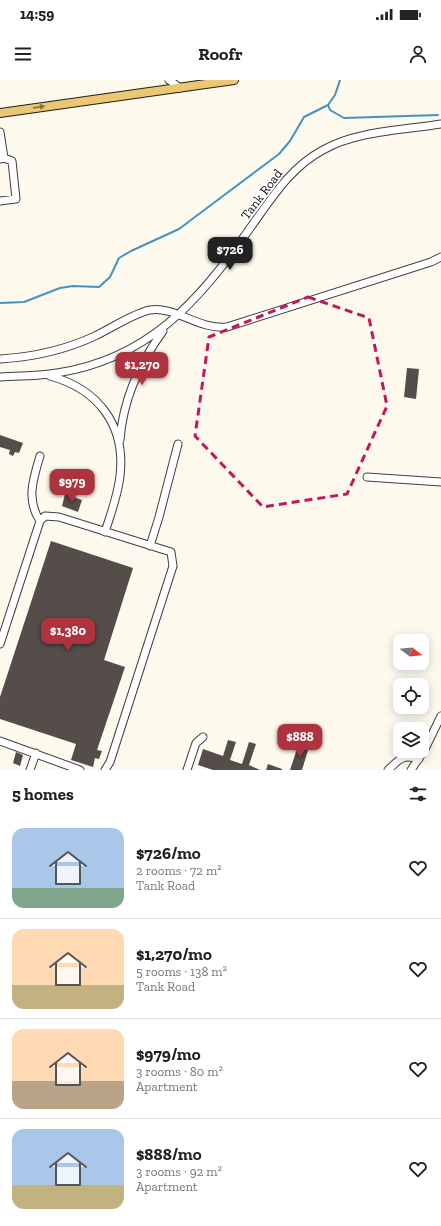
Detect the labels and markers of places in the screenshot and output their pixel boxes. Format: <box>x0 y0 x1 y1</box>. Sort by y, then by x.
pin: $726 <box>206 237 254 271</box>
pin: $1,270 <box>109 352 175 386</box>
pin: $979 <box>48 469 96 503</box>
pin: $1,380 <box>35 618 101 652</box>
pin: $888 <box>276 724 324 758</box>

